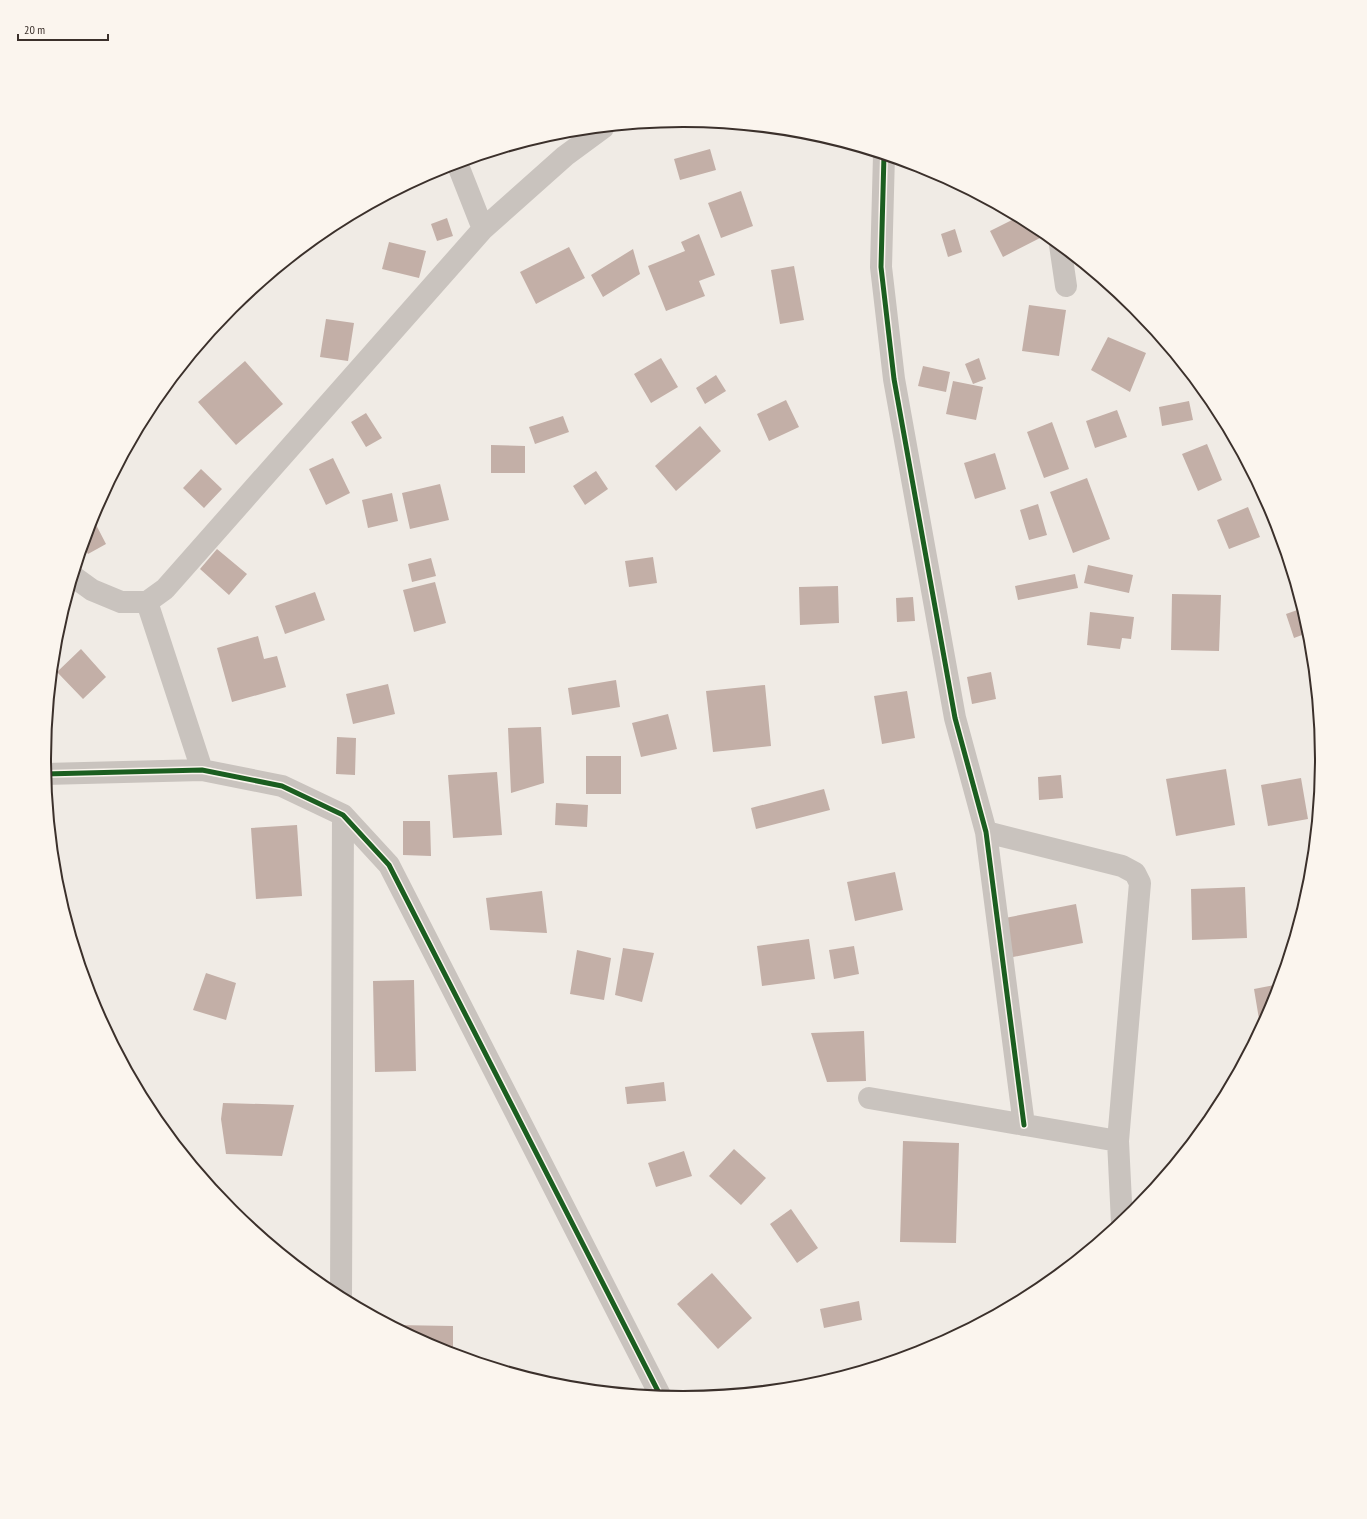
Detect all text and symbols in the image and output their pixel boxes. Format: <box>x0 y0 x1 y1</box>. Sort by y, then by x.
scale bar <box>18 16 108 42</box>
text: 20 m <box>24 22 45 37</box>

